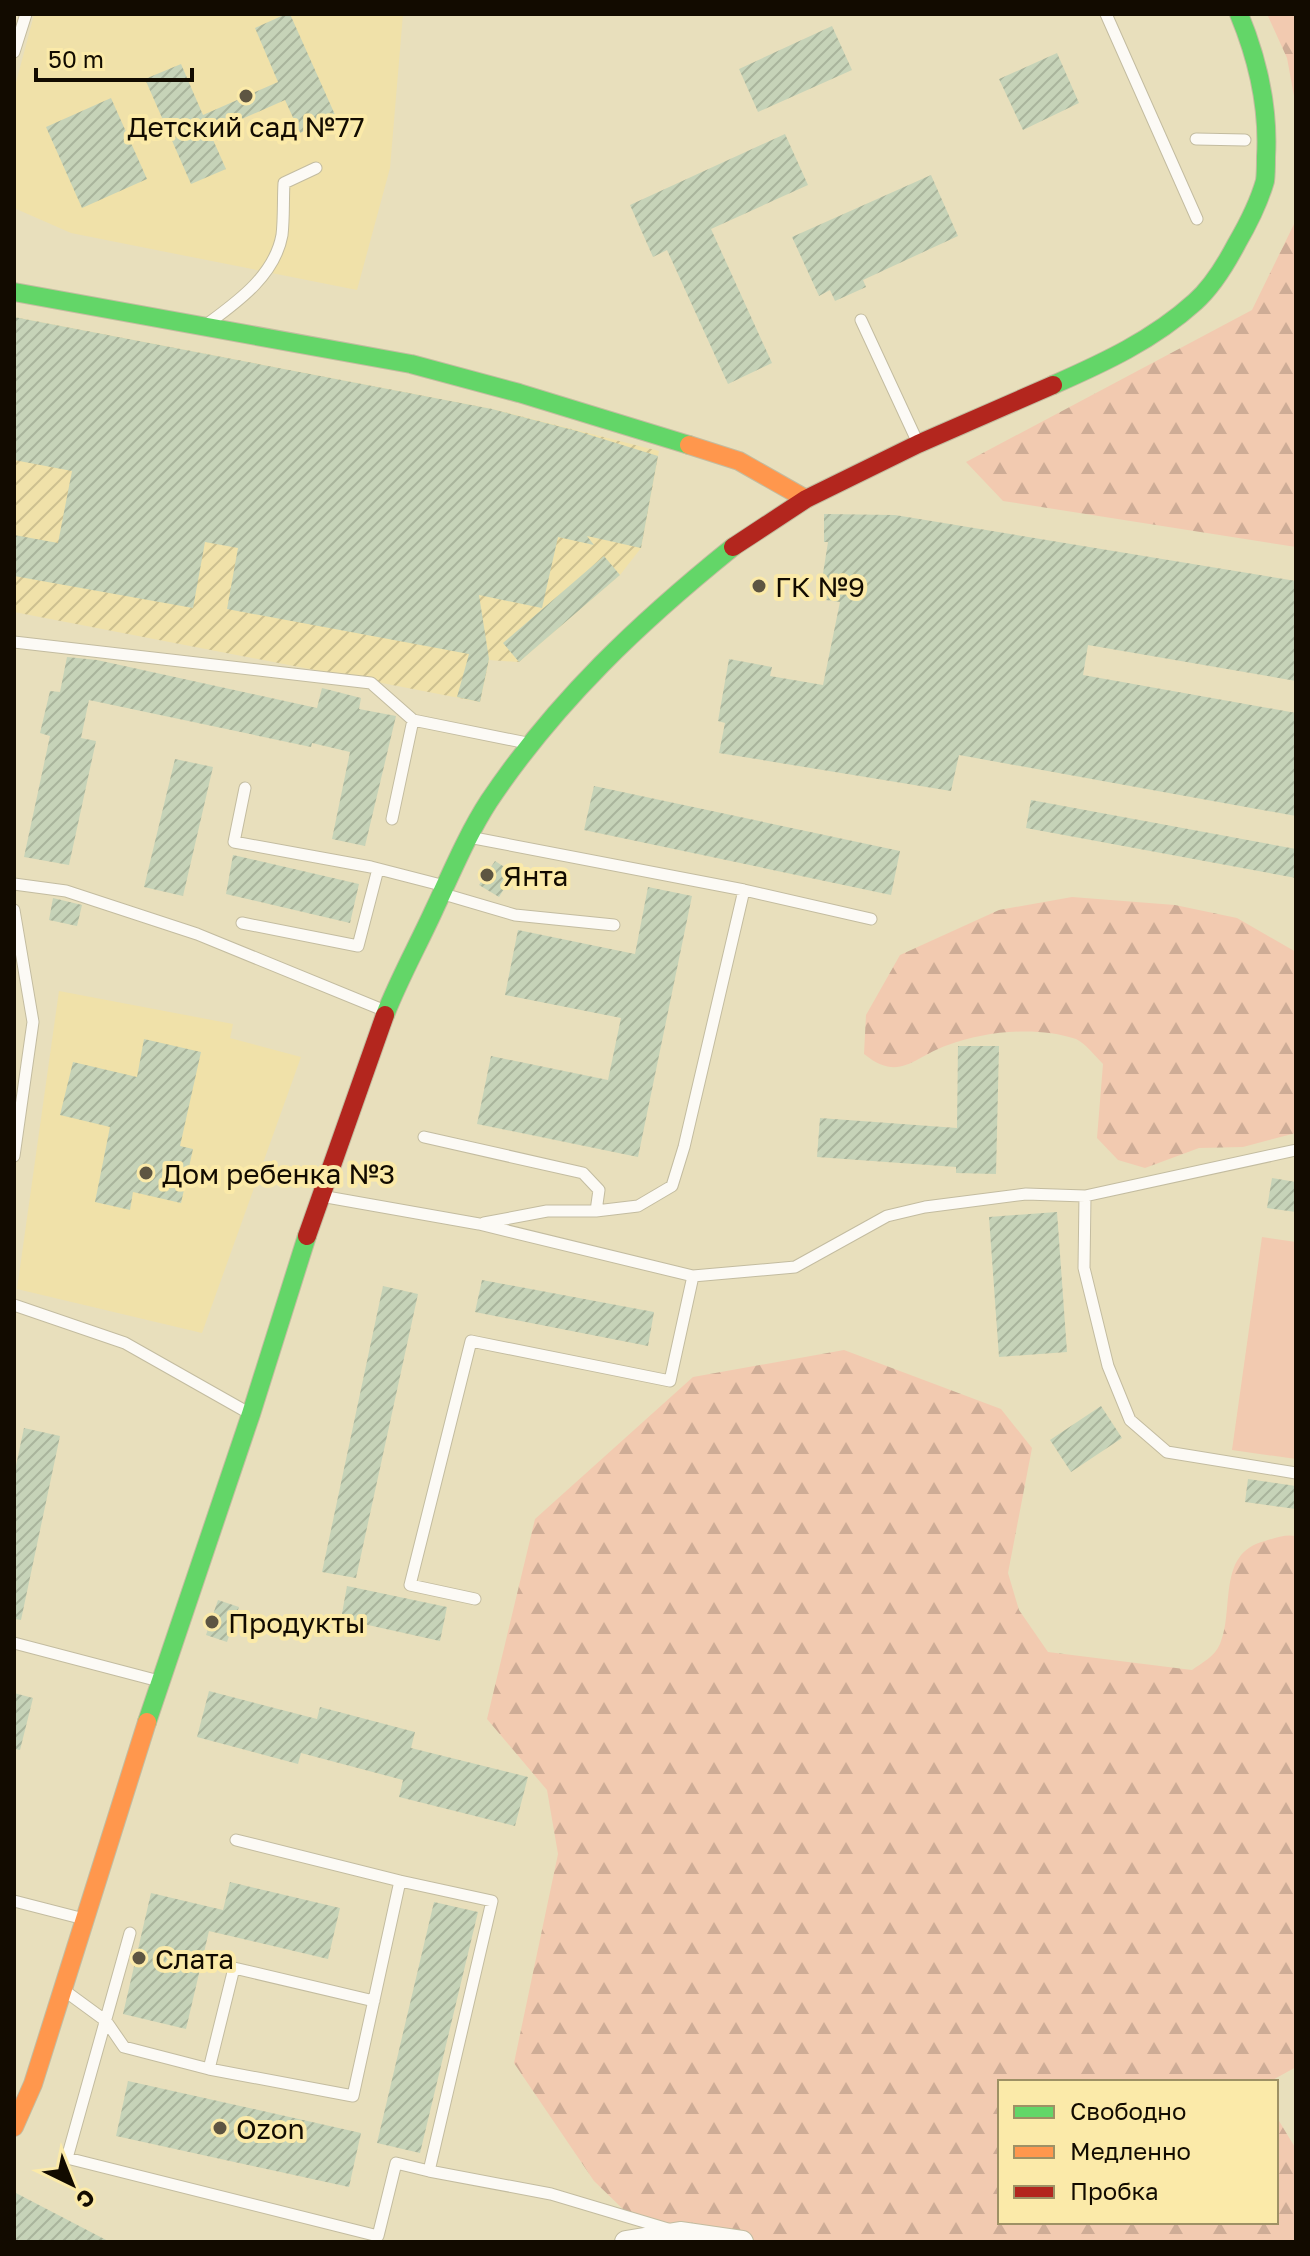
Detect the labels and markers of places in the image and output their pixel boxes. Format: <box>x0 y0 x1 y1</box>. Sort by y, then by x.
marker: Детский сад №77 <box>237 87 255 105</box>
place label: Детский сад №77 <box>127 110 365 143</box>
place label: ГК №9 <box>775 570 865 603</box>
marker: ГК №9 <box>750 577 768 595</box>
place label: Янта <box>503 859 568 892</box>
marker: Янта <box>478 866 496 884</box>
place label: Дом ребенка №3 <box>162 1157 395 1190</box>
marker: Дом ребенка №3 <box>137 1164 155 1182</box>
place label: Продукты <box>228 1606 365 1639</box>
marker: Продукты <box>203 1613 221 1631</box>
place label: Слата <box>155 1942 234 1975</box>
marker: Слата <box>130 1949 148 1967</box>
place label: Ozon <box>236 2112 305 2145</box>
marker: Ozon <box>211 2119 229 2137</box>

